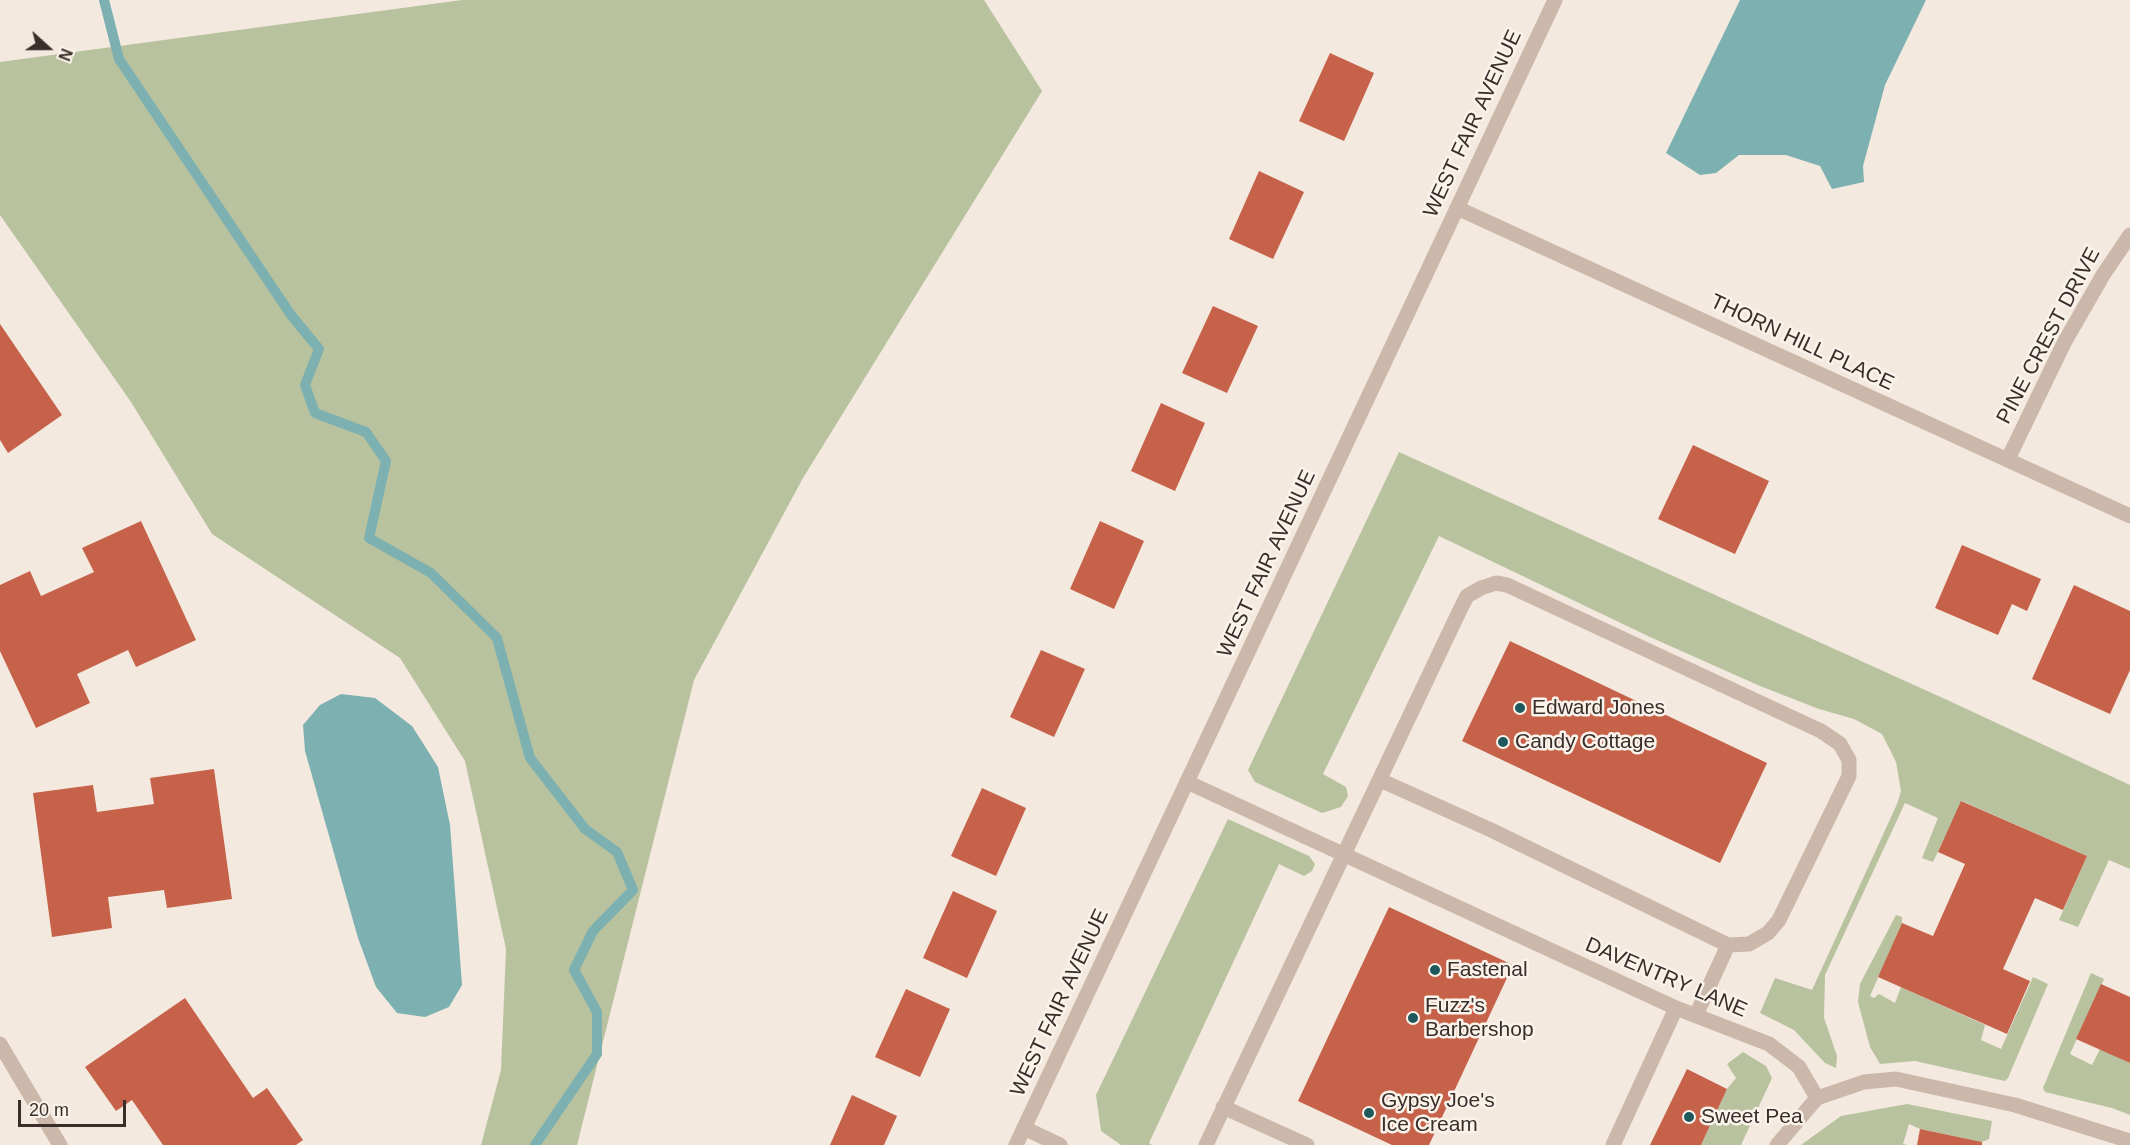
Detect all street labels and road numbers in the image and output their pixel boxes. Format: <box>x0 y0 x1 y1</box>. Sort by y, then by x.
street label: WEST FAIR AVENUE <box>1419 26 1527 222</box>
street label: PINE CREST DRIVE <box>1992 244 2106 428</box>
street label: THORN HILL PLACE <box>1706 289 1898 397</box>
street label: WEST FAIR AVENUE <box>1213 466 1321 662</box>
street label: WEST FAIR AVENUE <box>1006 905 1114 1101</box>
street label: DAVENTRY LANE <box>1581 933 1751 1023</box>

